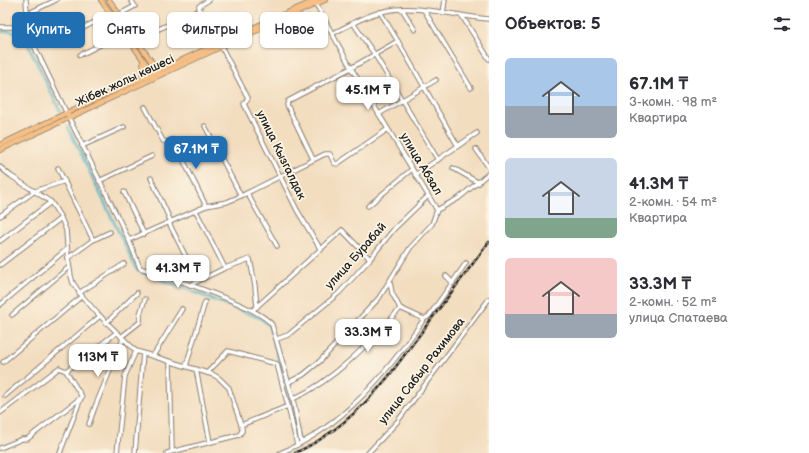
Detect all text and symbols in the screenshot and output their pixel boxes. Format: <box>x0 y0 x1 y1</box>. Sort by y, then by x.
chip: Купить <box>12 12 85 48</box>
chip: Снять <box>93 12 159 48</box>
chip: Фильтры <box>167 12 252 48</box>
chip: Новое <box>260 12 328 48</box>
icon: filters <box>771 13 793 35</box>
text: Объектов: 5 <box>505 14 601 34</box>
street label: Жібек жолы көшесі <box>73 52 177 110</box>
icon: home <box>537 74 585 122</box>
text: 67.1M ₸ <box>629 74 688 94</box>
pin: 45.1M ₸ <box>331 77 405 111</box>
text: 45.1M ₸ <box>345 82 391 98</box>
text: 3-комн. · 98 m² <box>629 94 717 110</box>
street label: улица Кызгалдак <box>253 108 309 203</box>
text: Квартира <box>629 110 687 126</box>
street label: улица Абзал <box>397 130 446 198</box>
pin: 67.1M ₸ <box>159 136 233 170</box>
text: 67.1M ₸ <box>173 141 219 157</box>
icon: home <box>537 174 585 222</box>
text: 41.3M ₸ <box>629 174 688 194</box>
text: 2-комн. · 54 m² <box>629 194 717 210</box>
text: Квартира <box>629 210 687 226</box>
street label: улица Бурабай <box>322 219 390 292</box>
pin: 41.3M ₸ <box>141 255 215 289</box>
text: 41.3M ₸ <box>155 260 201 276</box>
icon: home <box>537 274 585 322</box>
text: 33.3M ₸ <box>629 274 691 294</box>
text: 2-комн. · 52 m² <box>629 294 717 310</box>
text: улица Спатаева <box>629 310 728 326</box>
street label: улица Сабыр Рахимова <box>376 315 468 427</box>
pin: 33.3M ₸ <box>331 319 405 353</box>
text: 33.3M ₸ <box>344 324 392 340</box>
pin: 113M ₸ <box>65 344 131 378</box>
text: 113M ₸ <box>78 349 118 365</box>

